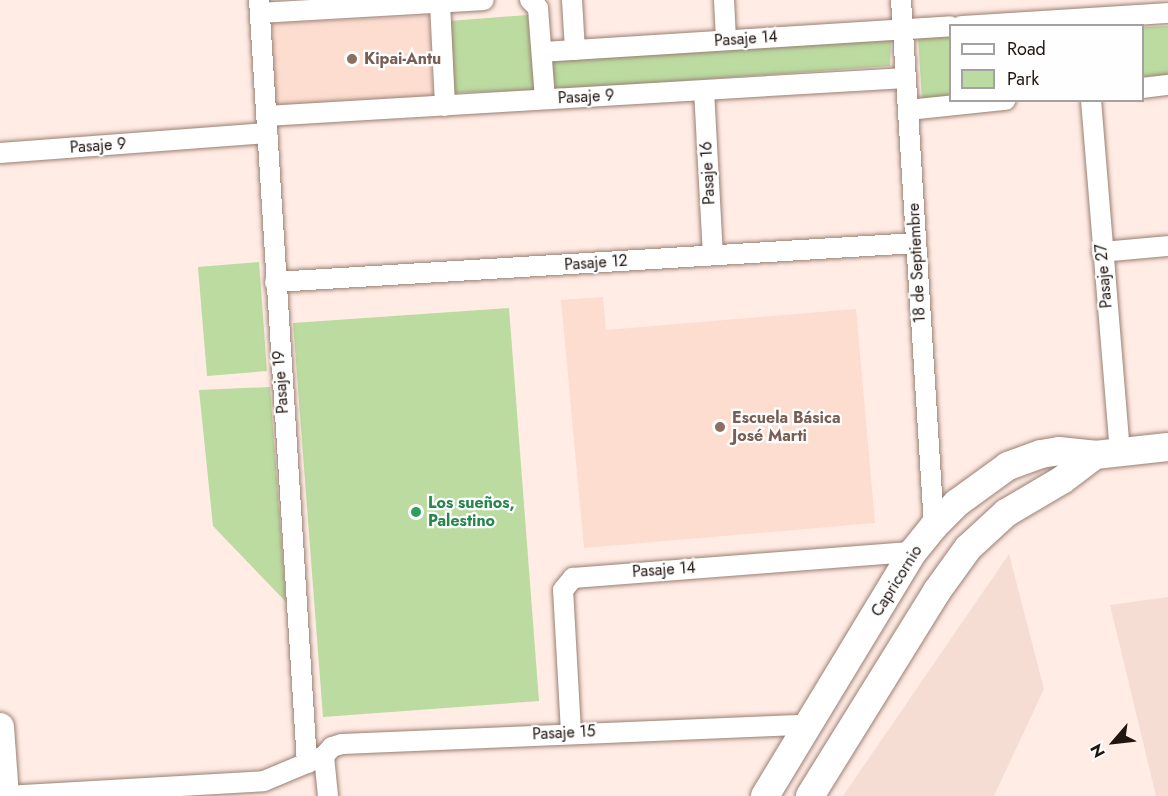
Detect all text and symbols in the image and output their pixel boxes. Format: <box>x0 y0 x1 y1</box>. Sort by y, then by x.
legend <box>949 24 1144 102</box>
street label: Pasaje 14 <box>714 27 778 51</box>
text: Road <box>1007 36 1046 62</box>
place label: Kipai-Antu <box>364 49 441 69</box>
marker: Kipai-Antu <box>345 52 359 66</box>
text: Park <box>1007 66 1039 92</box>
street label: Pasaje 9 <box>557 86 615 108</box>
street label: Pasaje 9 <box>69 134 127 158</box>
street label: Pasaje 16 <box>697 141 719 205</box>
street label: 18 de Septiembre <box>904 202 930 324</box>
street label: Pasaje 27 <box>1092 243 1116 309</box>
street label: Pasaje 12 <box>564 251 628 275</box>
street label: Pasaje 19 <box>269 350 293 414</box>
place label: Escuela Básica José Marti <box>732 408 841 446</box>
marker: Escuela Básica José Marti <box>713 420 727 434</box>
place label: Los sueños, Palestino <box>428 493 515 531</box>
marker: Los sueños, Palestino <box>409 505 423 519</box>
street label: Capricornio <box>868 542 926 620</box>
street label: Pasaje 14 <box>632 558 696 582</box>
north arrow <box>1084 712 1144 772</box>
street label: Pasaje 15 <box>532 722 596 744</box>
text: N <box>1085 740 1111 762</box>

